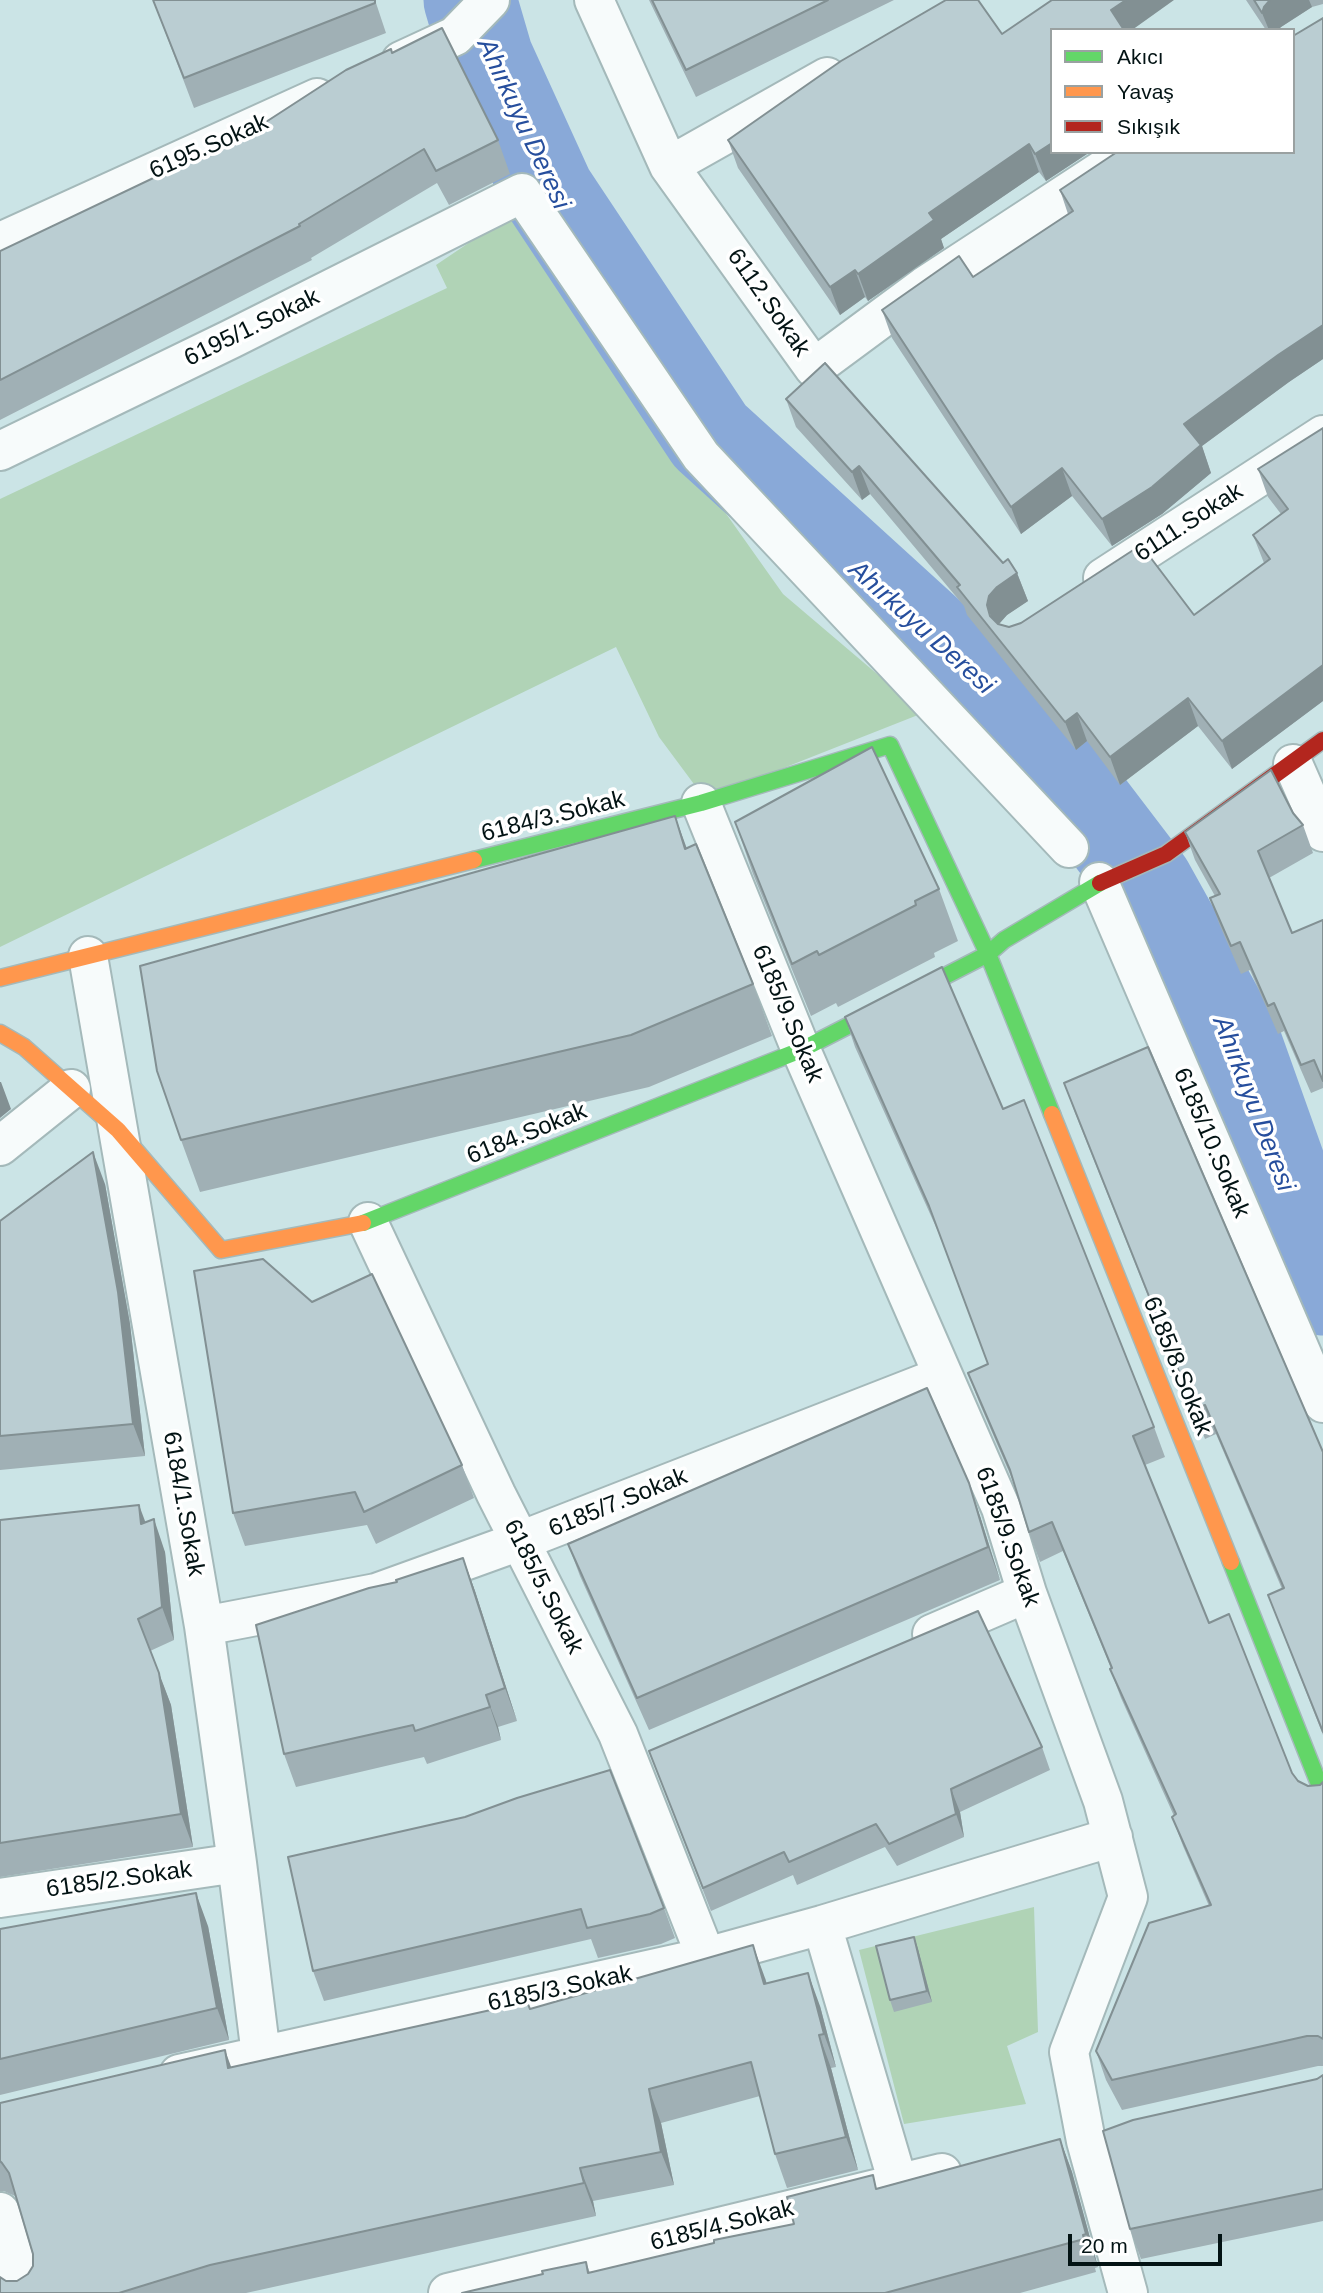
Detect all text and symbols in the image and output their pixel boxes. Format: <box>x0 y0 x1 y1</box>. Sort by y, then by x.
legend <box>1050 28 1295 154</box>
water label: Ahırkuyu Deresi <box>470 34 576 214</box>
text: Akıcı <box>1117 45 1164 68</box>
text: Yavaş <box>1117 80 1174 103</box>
street label: 6195.Sokak <box>145 108 273 186</box>
text: Sıkışık <box>1117 115 1180 138</box>
street label: 6112.Sokak <box>720 244 816 362</box>
street label: 6195/1.Sokak <box>180 283 324 373</box>
street label: 6111.Sokak <box>1129 477 1249 569</box>
water label: Ahırkuyu Deresi <box>842 555 1000 701</box>
street label: 6184/3.Sokak <box>478 785 628 849</box>
street label: 6185/9.Sokak <box>745 941 829 1087</box>
water label: Ahırkuyu Deresi <box>1205 1012 1301 1196</box>
street label: 6185/10.Sokak <box>1166 1064 1256 1222</box>
street label: 6184.Sokak <box>463 1097 591 1171</box>
street label: 6185/8.Sokak <box>1136 1293 1218 1439</box>
street label: 6184/1.Sokak <box>156 1429 210 1579</box>
street label: 6185/7.Sokak <box>545 1462 691 1544</box>
street label: 6185/9.Sokak <box>968 1463 1046 1611</box>
street label: 6185/5.Sokak <box>497 1515 589 1659</box>
street label: 6185/2.Sokak <box>44 1856 194 1904</box>
street label: 6185/3.Sokak <box>485 1960 635 2018</box>
street label: 6185/4.Sokak <box>647 2194 797 2258</box>
scale bar <box>1071 2220 1225 2264</box>
text: 20 m <box>1081 2234 1128 2257</box>

